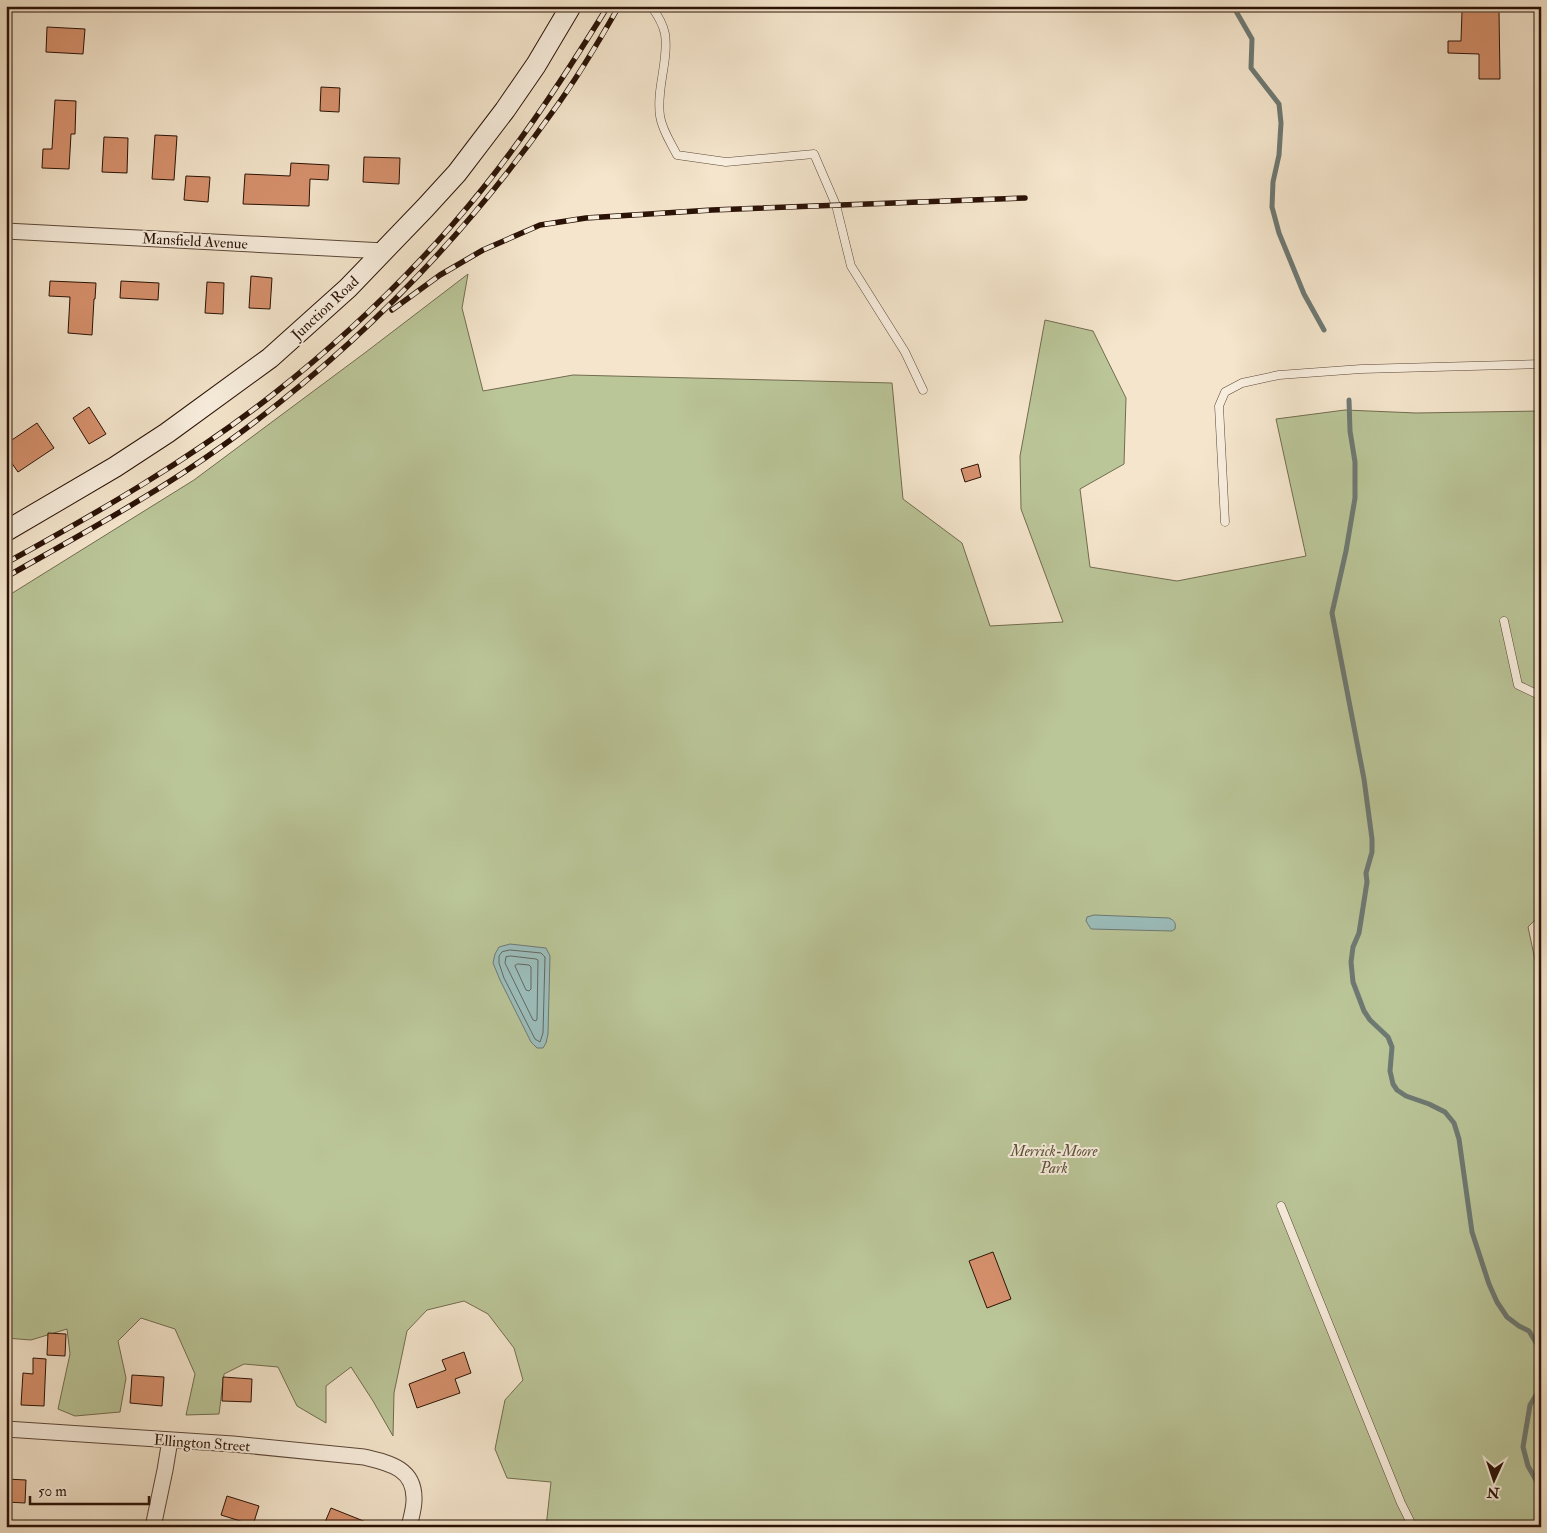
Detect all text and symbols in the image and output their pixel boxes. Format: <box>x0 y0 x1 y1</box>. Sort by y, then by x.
street label: Mansfield Avenue <box>142 229 248 254</box>
street label: Junction Road <box>287 272 364 346</box>
park label: Merrick-Moore Park <box>1009 1142 1099 1178</box>
street label: Ellington Street <box>153 1431 251 1456</box>
north arrow <box>1470 1456 1520 1506</box>
scale bar <box>30 1473 149 1505</box>
text: 50 m <box>38 1482 67 1501</box>
text: N <box>1486 1484 1501 1501</box>

